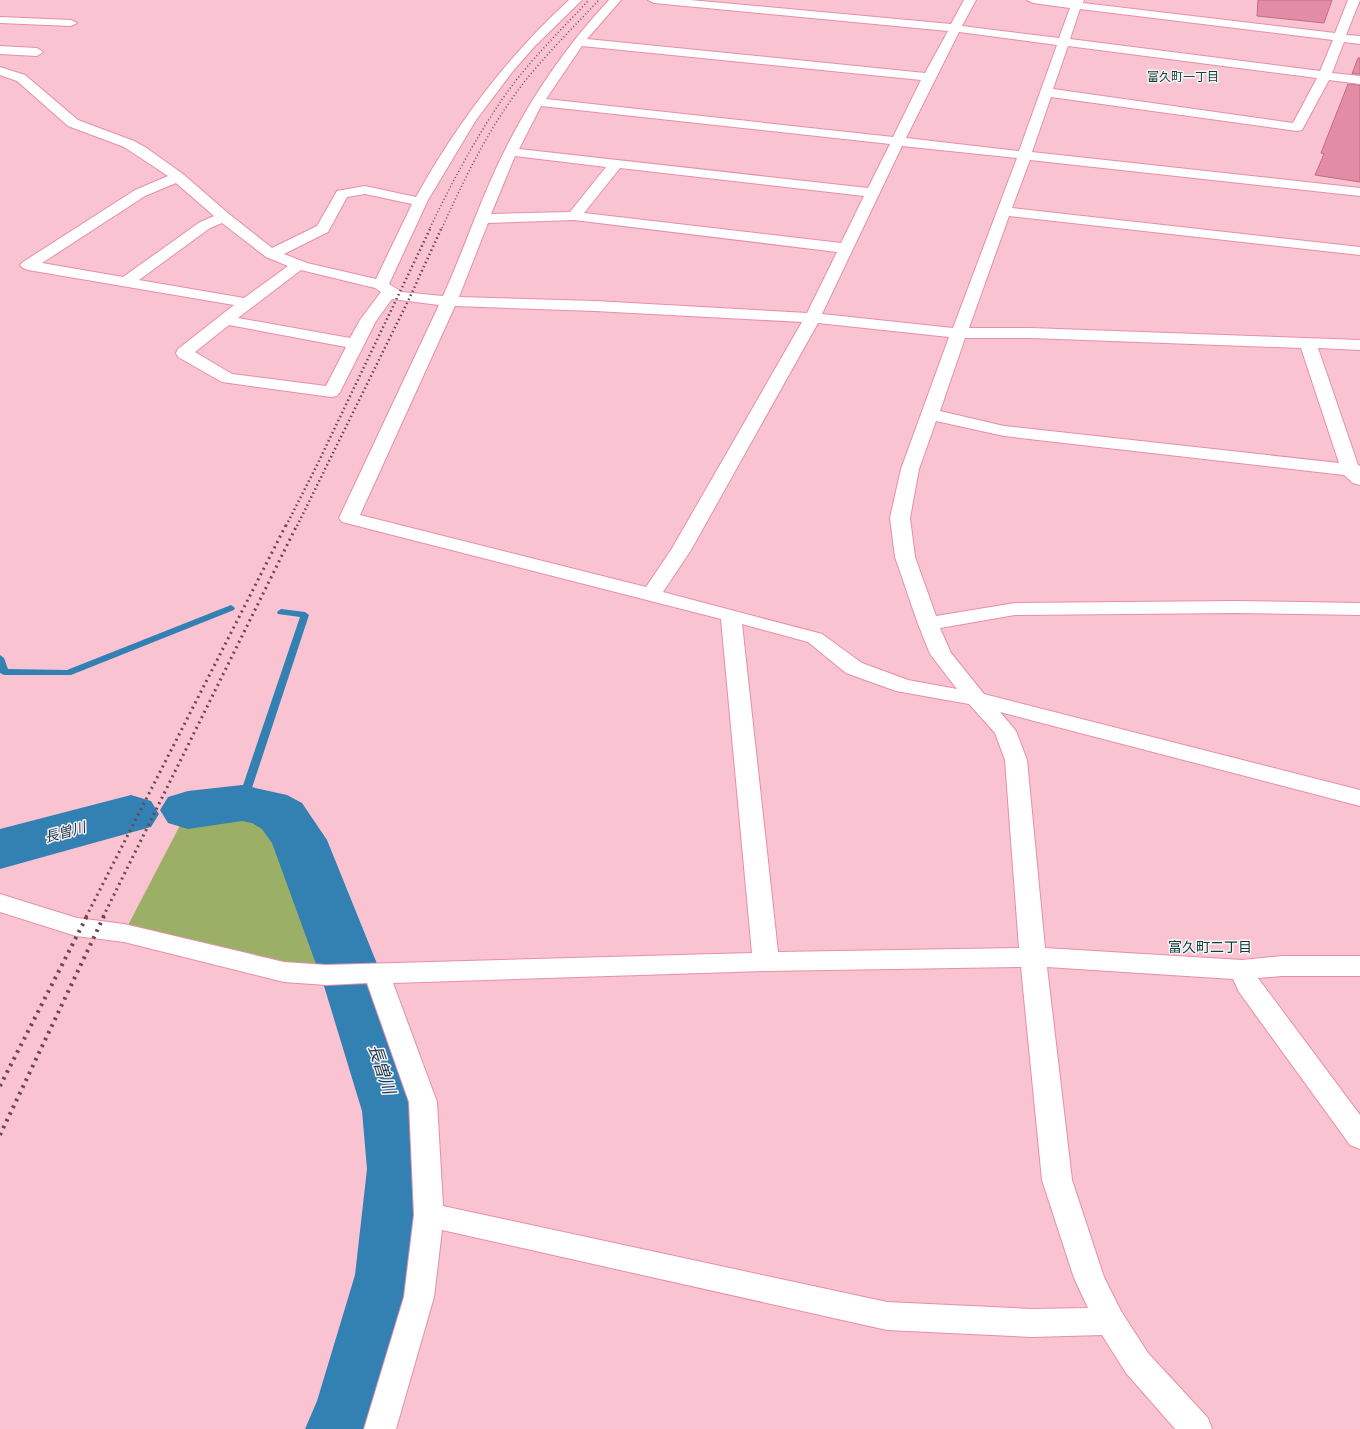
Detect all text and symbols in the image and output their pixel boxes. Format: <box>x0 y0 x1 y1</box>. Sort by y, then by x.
district label: 富久町一丁目 <box>1147 70 1219 84</box>
water label: 長曽川 <box>43 818 89 845</box>
district label: 富久町二丁目 <box>1168 939 1252 955</box>
water label: 長曽川 <box>365 1042 400 1098</box>

